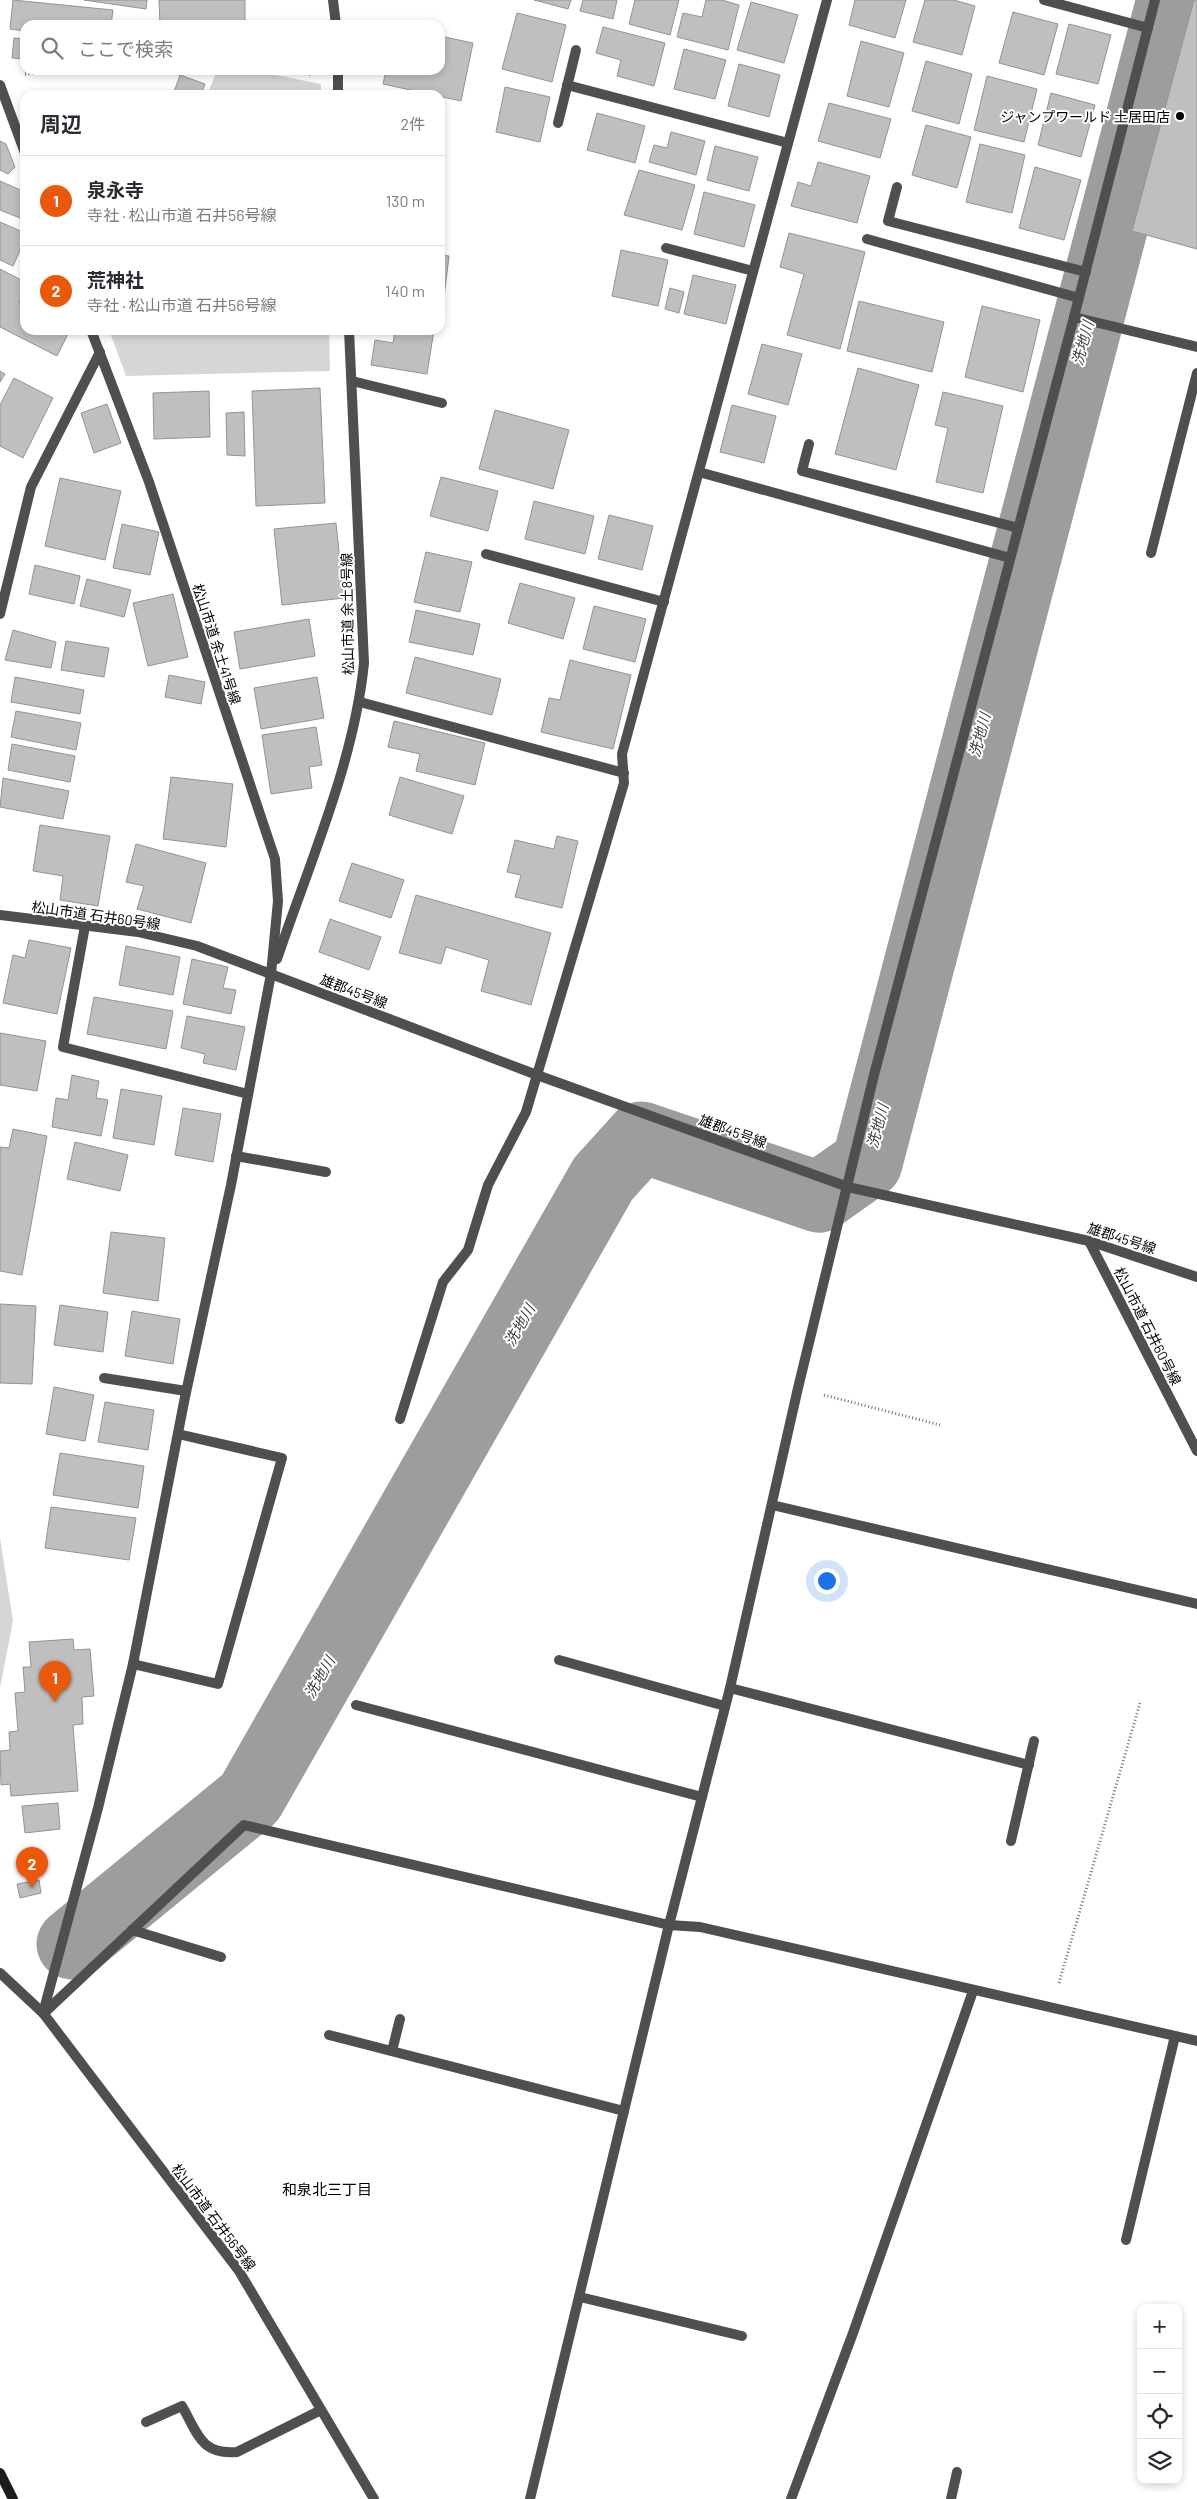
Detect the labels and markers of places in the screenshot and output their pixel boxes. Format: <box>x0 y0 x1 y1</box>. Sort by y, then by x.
place label: ジャンプワールド 土居田店 <box>1000 108 1170 125</box>
marker: ジャンプワールド 土居田店 <box>1174 110 1186 122</box>
pin: 1 <box>39 1661 71 1702</box>
pin: 2 <box>16 1847 48 1888</box>

